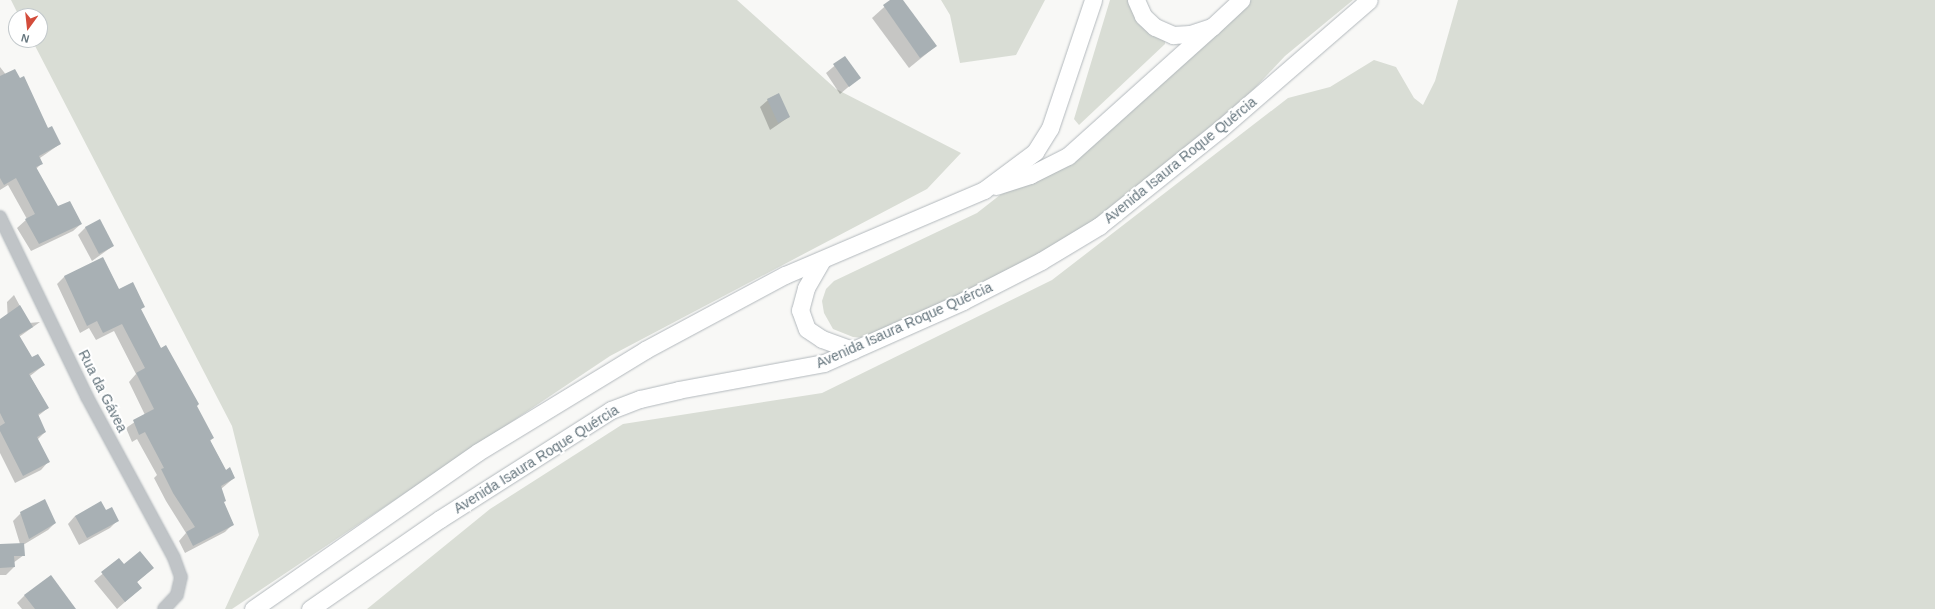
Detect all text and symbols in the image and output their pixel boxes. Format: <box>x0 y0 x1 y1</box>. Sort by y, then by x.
north arrow <box>8 8 48 48</box>
text: N <box>20 32 31 45</box>
street label: Avenida Isaura Roque Quércia <box>1100 93 1260 227</box>
street label: Avenida Isaura Roque Quércia <box>813 278 995 372</box>
street label: Rua da Gávea <box>75 347 131 435</box>
street label: Avenida Isaura Roque Quércia <box>450 401 622 517</box>

